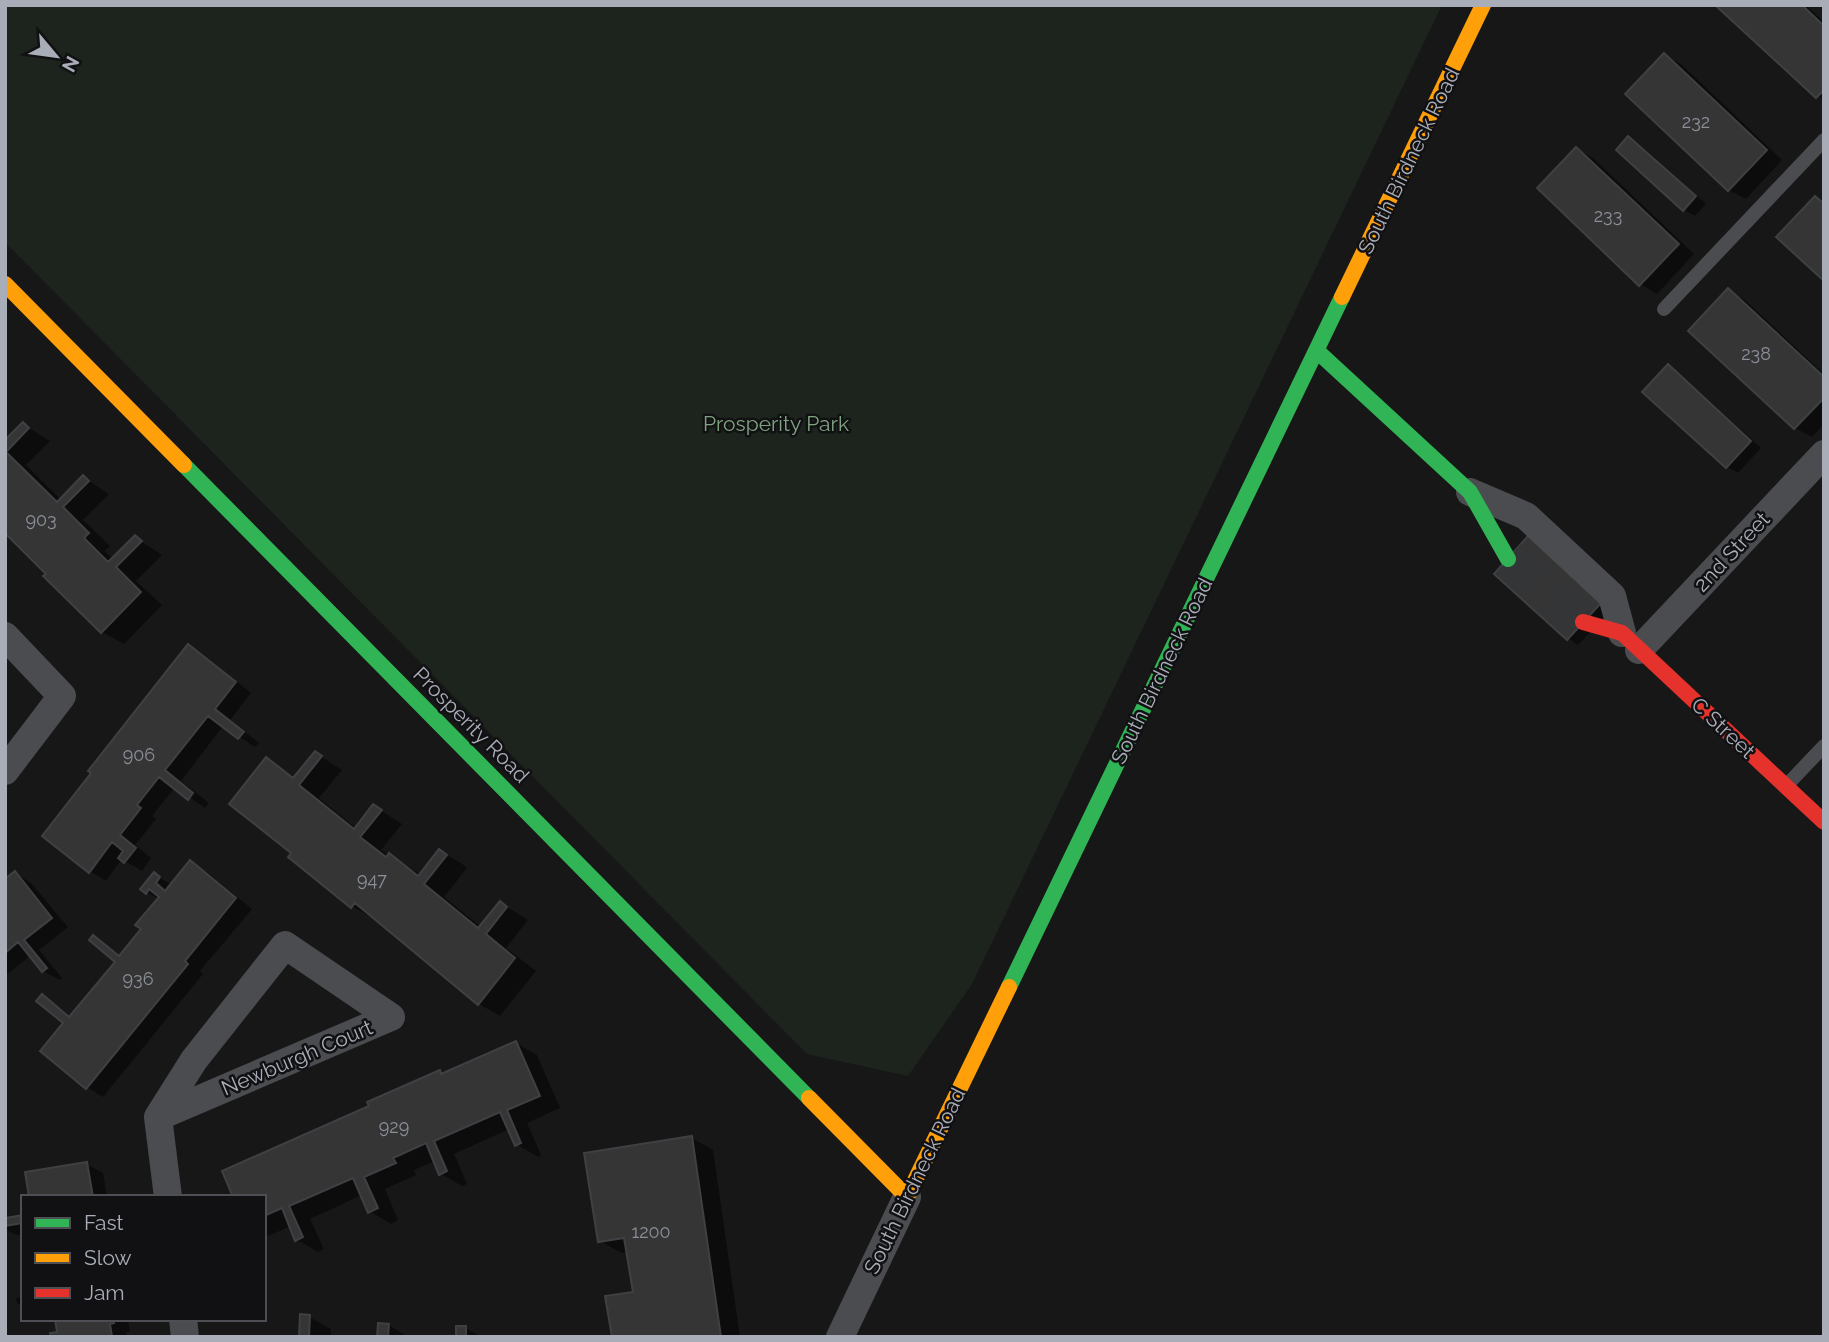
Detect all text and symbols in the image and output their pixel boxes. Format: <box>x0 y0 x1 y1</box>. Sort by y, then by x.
north arrow <box>21 21 91 91</box>
text: N <box>58 53 84 76</box>
street label: South Birdneck Road <box>1353 64 1465 258</box>
house number: 232 <box>1682 111 1710 132</box>
house number: 233 <box>1594 205 1622 226</box>
house number: 238 <box>1741 343 1771 364</box>
park label: Prosperity Park <box>703 411 849 436</box>
street label: 2nd Street <box>1688 507 1775 597</box>
house number: 903 <box>25 509 57 530</box>
street label: South Birdneck Road <box>1106 574 1218 768</box>
street label: Prosperity Road <box>408 662 534 788</box>
street label: C Street <box>1686 692 1760 763</box>
house number: 906 <box>123 744 155 765</box>
house number: 947 <box>357 869 387 890</box>
house number: 936 <box>122 968 154 989</box>
street label: Newburgh Court <box>217 1014 376 1101</box>
street label: South Birdneck Road <box>859 1084 971 1278</box>
house number: 929 <box>379 1116 409 1137</box>
legend <box>21 1195 266 1321</box>
text: Fast <box>84 1210 124 1235</box>
house number: 1200 <box>631 1221 671 1242</box>
text: Slow <box>84 1245 132 1270</box>
text: Jam <box>84 1280 125 1305</box>

